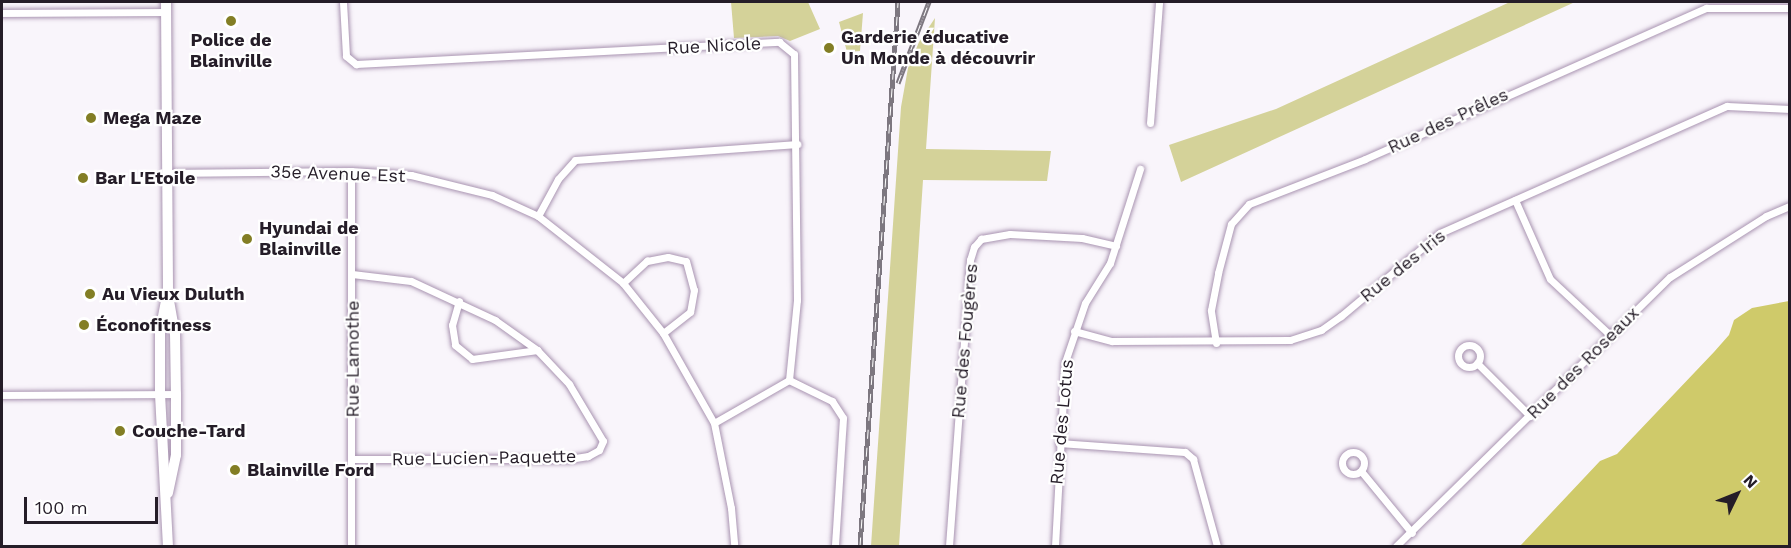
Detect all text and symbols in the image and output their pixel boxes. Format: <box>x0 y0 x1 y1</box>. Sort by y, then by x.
marker: Police de Blainville <box>224 14 238 28</box>
place label: Garderie éducative Un Monde à découvrir <box>841 27 1035 70</box>
place label: Police de Blainville <box>190 30 272 72</box>
street label: Rue Nicole <box>666 33 762 59</box>
marker: Garderie éducative Un Monde à découvrir <box>822 41 836 55</box>
street label: Rue des Prêles <box>1384 84 1512 158</box>
place label: Mega Maze <box>103 107 202 129</box>
marker: Mega Maze <box>84 111 98 125</box>
street label: 35e Avenue Est <box>270 161 406 187</box>
place label: Bar L'Etoile <box>95 167 196 189</box>
marker: Bar L'Etoile <box>76 171 90 185</box>
place label: Hyundai de Blainville <box>259 218 359 260</box>
street label: Rue des Iris <box>1356 225 1450 307</box>
marker: Hyundai de Blainville <box>240 232 254 246</box>
street label: Rue des Fougères <box>947 263 983 419</box>
place label: Au Vieux Duluth <box>102 283 246 305</box>
marker: Au Vieux Duluth <box>83 287 97 301</box>
street label: Rue Lamothe <box>342 300 364 418</box>
street label: Rue des Roseaux <box>1522 302 1644 424</box>
place label: Éconofitness <box>96 314 211 336</box>
marker: Éconofitness <box>77 318 91 332</box>
street label: Rue des Lotus <box>1046 358 1078 486</box>
place label: Couche-Tard <box>132 420 245 442</box>
marker: Couche-Tard <box>113 424 127 438</box>
street label: Rue Lucien-Paquette <box>392 446 576 470</box>
place label: Blainville Ford <box>247 459 374 481</box>
marker: Blainville Ford <box>228 463 242 477</box>
north arrow <box>1707 464 1767 524</box>
text: N <box>1740 471 1762 492</box>
scale bar <box>27 485 160 523</box>
text: 100 m <box>35 497 88 518</box>

